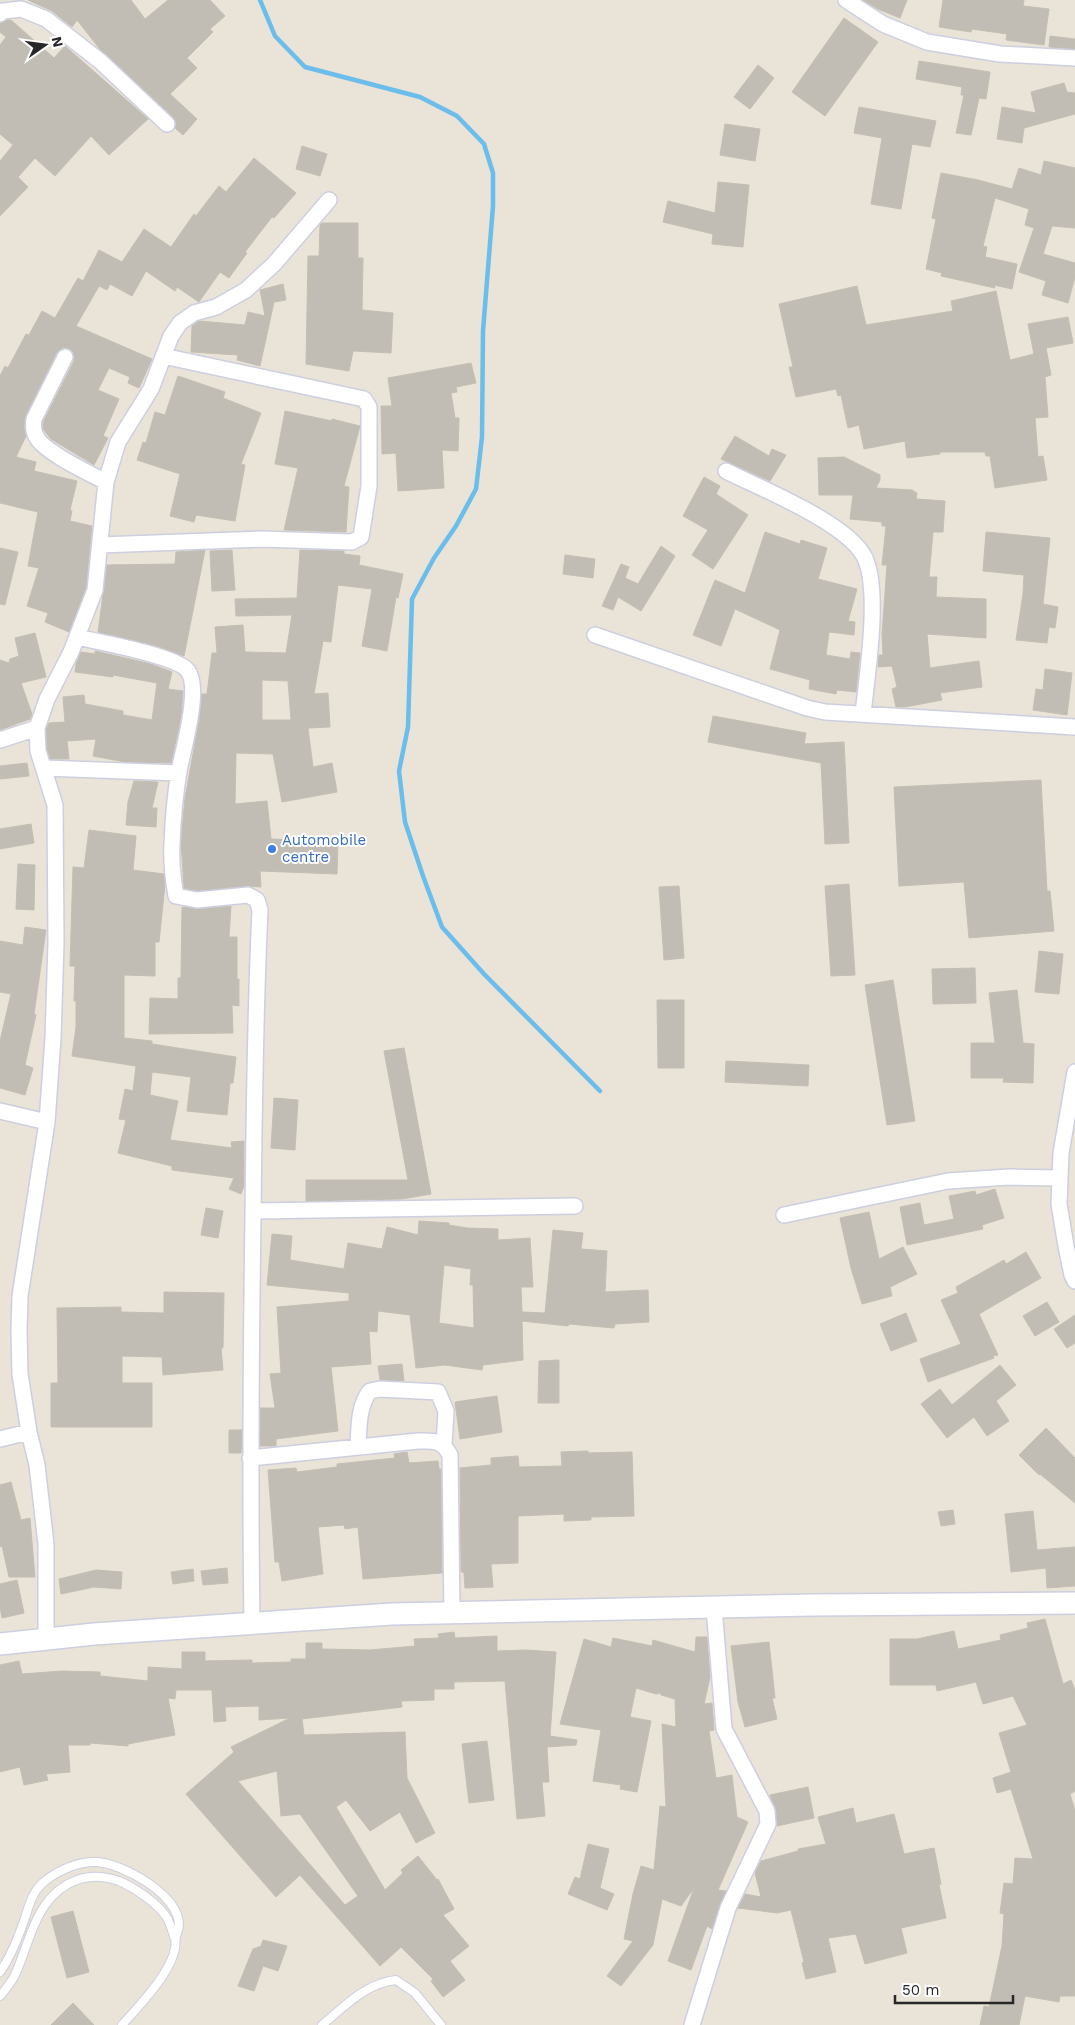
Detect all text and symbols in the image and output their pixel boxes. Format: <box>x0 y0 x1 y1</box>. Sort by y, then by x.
north arrow <box>20 20 70 70</box>
text: N <box>49 35 67 49</box>
place label: Automobile centre <box>282 831 366 866</box>
marker: Automobile centre <box>266 843 278 855</box>
scale bar <box>895 1972 1012 2004</box>
text: 50 m <box>902 1981 939 1999</box>

